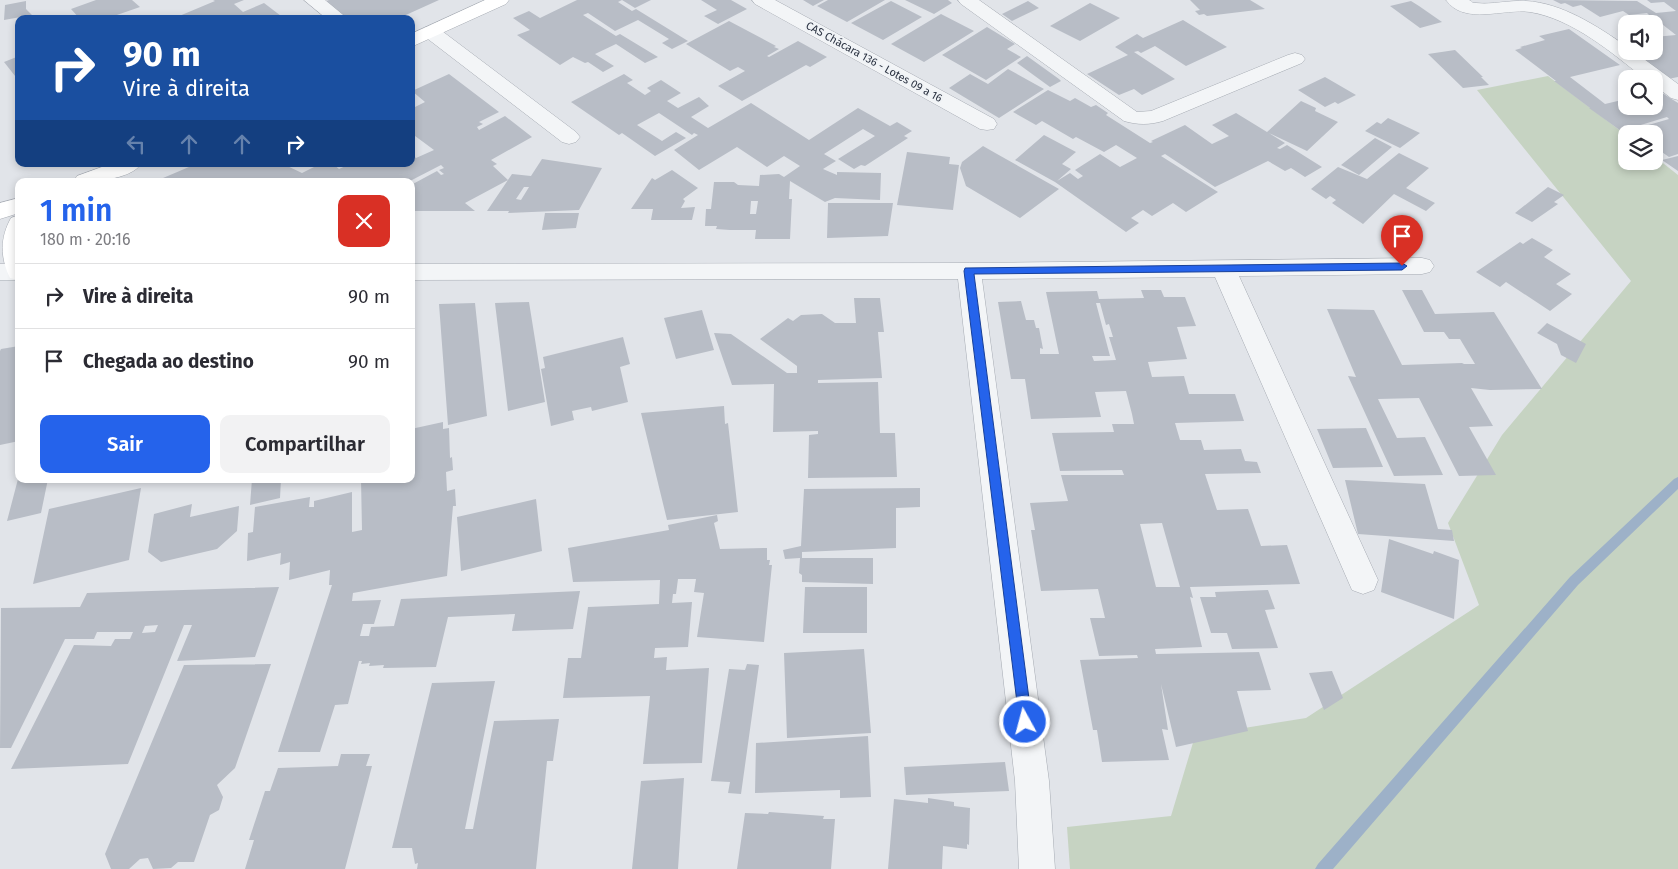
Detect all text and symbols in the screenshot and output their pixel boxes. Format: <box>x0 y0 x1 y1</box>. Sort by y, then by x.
map controls <box>1618 15 1663 170</box>
button: sound <box>1618 15 1663 60</box>
street label: CAS Chácara 136 - Lotes 09 a 16 <box>804 19 945 105</box>
text: 90 m <box>123 33 201 75</box>
icon: right <box>40 35 105 100</box>
button: search <box>1618 70 1663 115</box>
text: Vire à direita <box>123 75 250 102</box>
button: layers <box>1618 125 1663 170</box>
icon: left <box>122 130 150 158</box>
icon: ahead <box>175 130 203 158</box>
icon: ahead <box>228 130 256 158</box>
icon: right <box>281 130 309 158</box>
text: 1 min <box>40 193 112 229</box>
button: close <box>338 195 390 247</box>
pin <box>1381 215 1423 266</box>
icon: arrive <box>1388 222 1416 250</box>
text: 180 m · 20:16 <box>40 230 130 249</box>
icon: right <box>40 282 68 310</box>
text: Vire à direita <box>83 285 193 308</box>
text: 90 m <box>348 285 390 308</box>
icon: arrive <box>40 347 68 375</box>
text: Chegada ao destino <box>83 350 254 373</box>
text: 90 m <box>348 350 390 373</box>
button: Sair <box>40 415 210 473</box>
button: Compartilhar <box>220 415 390 473</box>
position arrow <box>998 695 1050 747</box>

